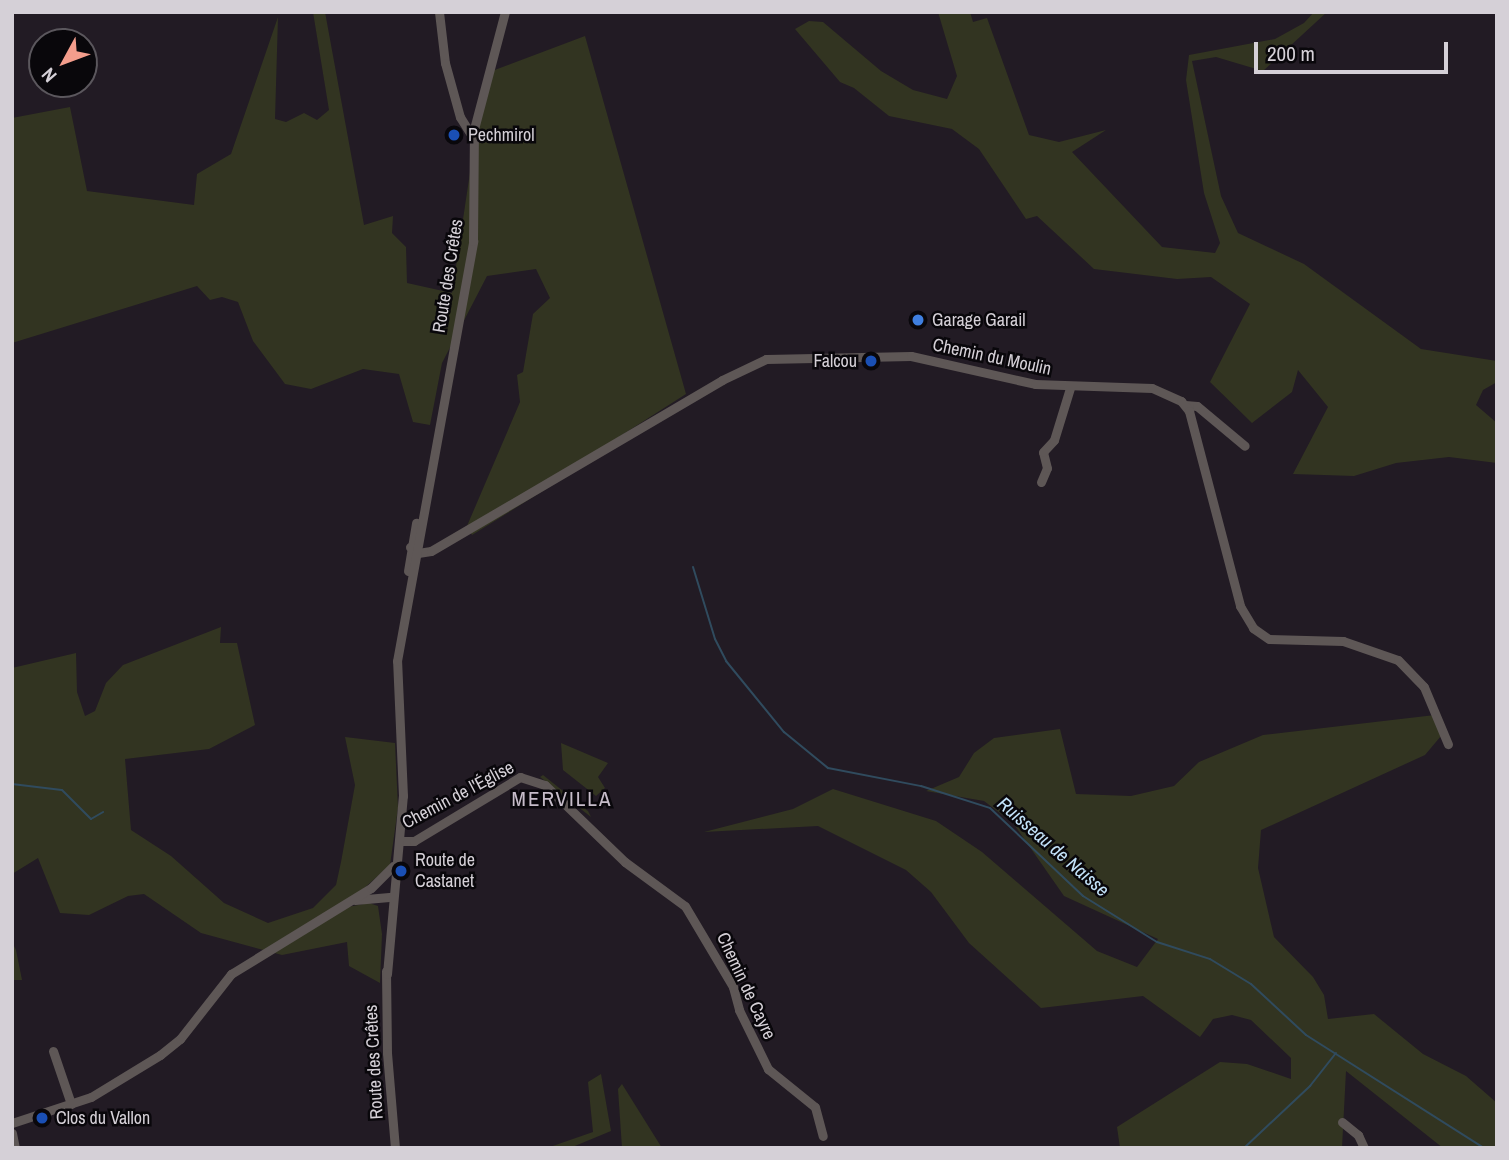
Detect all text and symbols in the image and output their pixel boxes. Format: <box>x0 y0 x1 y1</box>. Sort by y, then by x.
north arrow <box>28 28 98 98</box>
scale bar <box>1257 28 1451 72</box>
text: 200 m <box>1267 39 1315 68</box>
text: N <box>35 63 62 88</box>
place label: Pechmirol <box>468 124 534 146</box>
marker: Pechmirol <box>446 127 462 143</box>
street label: Route des Crêtes <box>428 218 468 334</box>
place label: Garage Garail <box>932 309 1026 331</box>
marker: Garage Garail <box>910 312 926 328</box>
street label: Chemin du Moulin <box>931 334 1053 380</box>
place label: Falcou <box>813 350 857 372</box>
marker: Falcou <box>863 353 879 369</box>
street label: Chemin de l'Église <box>398 756 518 834</box>
district label: MERVILLA <box>513 786 611 812</box>
water label: Ruisseau de Naisse <box>993 792 1113 902</box>
place label: Route de Castanet <box>415 850 475 892</box>
marker: Route de Castanet <box>393 863 409 879</box>
street label: Chemin de Cayre <box>712 929 780 1043</box>
street label: Route des Crêtes <box>360 1004 388 1120</box>
place label: Clos du Vallon <box>56 1107 150 1129</box>
marker: Clos du Vallon <box>34 1110 50 1126</box>

